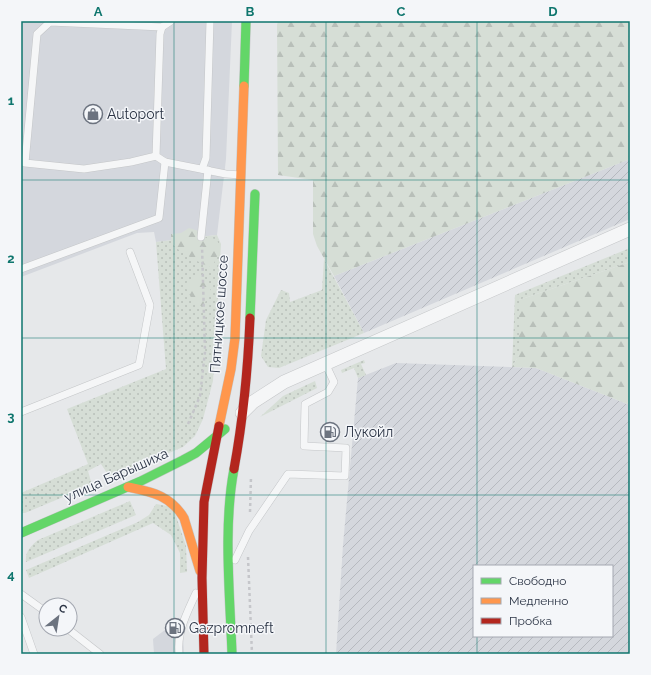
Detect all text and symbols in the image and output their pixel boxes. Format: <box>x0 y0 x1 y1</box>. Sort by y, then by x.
text: A <box>94 4 103 19</box>
text: B <box>246 4 255 19</box>
text: C <box>397 4 406 19</box>
text: D <box>548 4 558 19</box>
text: 1 <box>8 93 15 108</box>
shop icon: Autoport <box>82 103 104 125</box>
place label: Autoport <box>107 106 164 122</box>
text: 2 <box>7 251 15 266</box>
street label: Пятницкое шоссе <box>207 254 231 374</box>
text: 3 <box>7 409 15 424</box>
fuel station icon: Лукойл <box>319 421 341 443</box>
place label: Лукойл <box>344 424 393 440</box>
street label: улица Барышиха <box>62 445 170 505</box>
legend <box>473 565 613 637</box>
text: 4 <box>7 567 15 582</box>
text: Свободно <box>509 574 566 588</box>
text: Медленно <box>509 594 568 608</box>
north arrow <box>38 597 78 637</box>
text: С <box>56 601 70 617</box>
text: Пробка <box>509 614 552 628</box>
fuel station icon: Gazpromneft <box>164 617 186 639</box>
place label: Gazpromneft <box>189 620 274 636</box>

